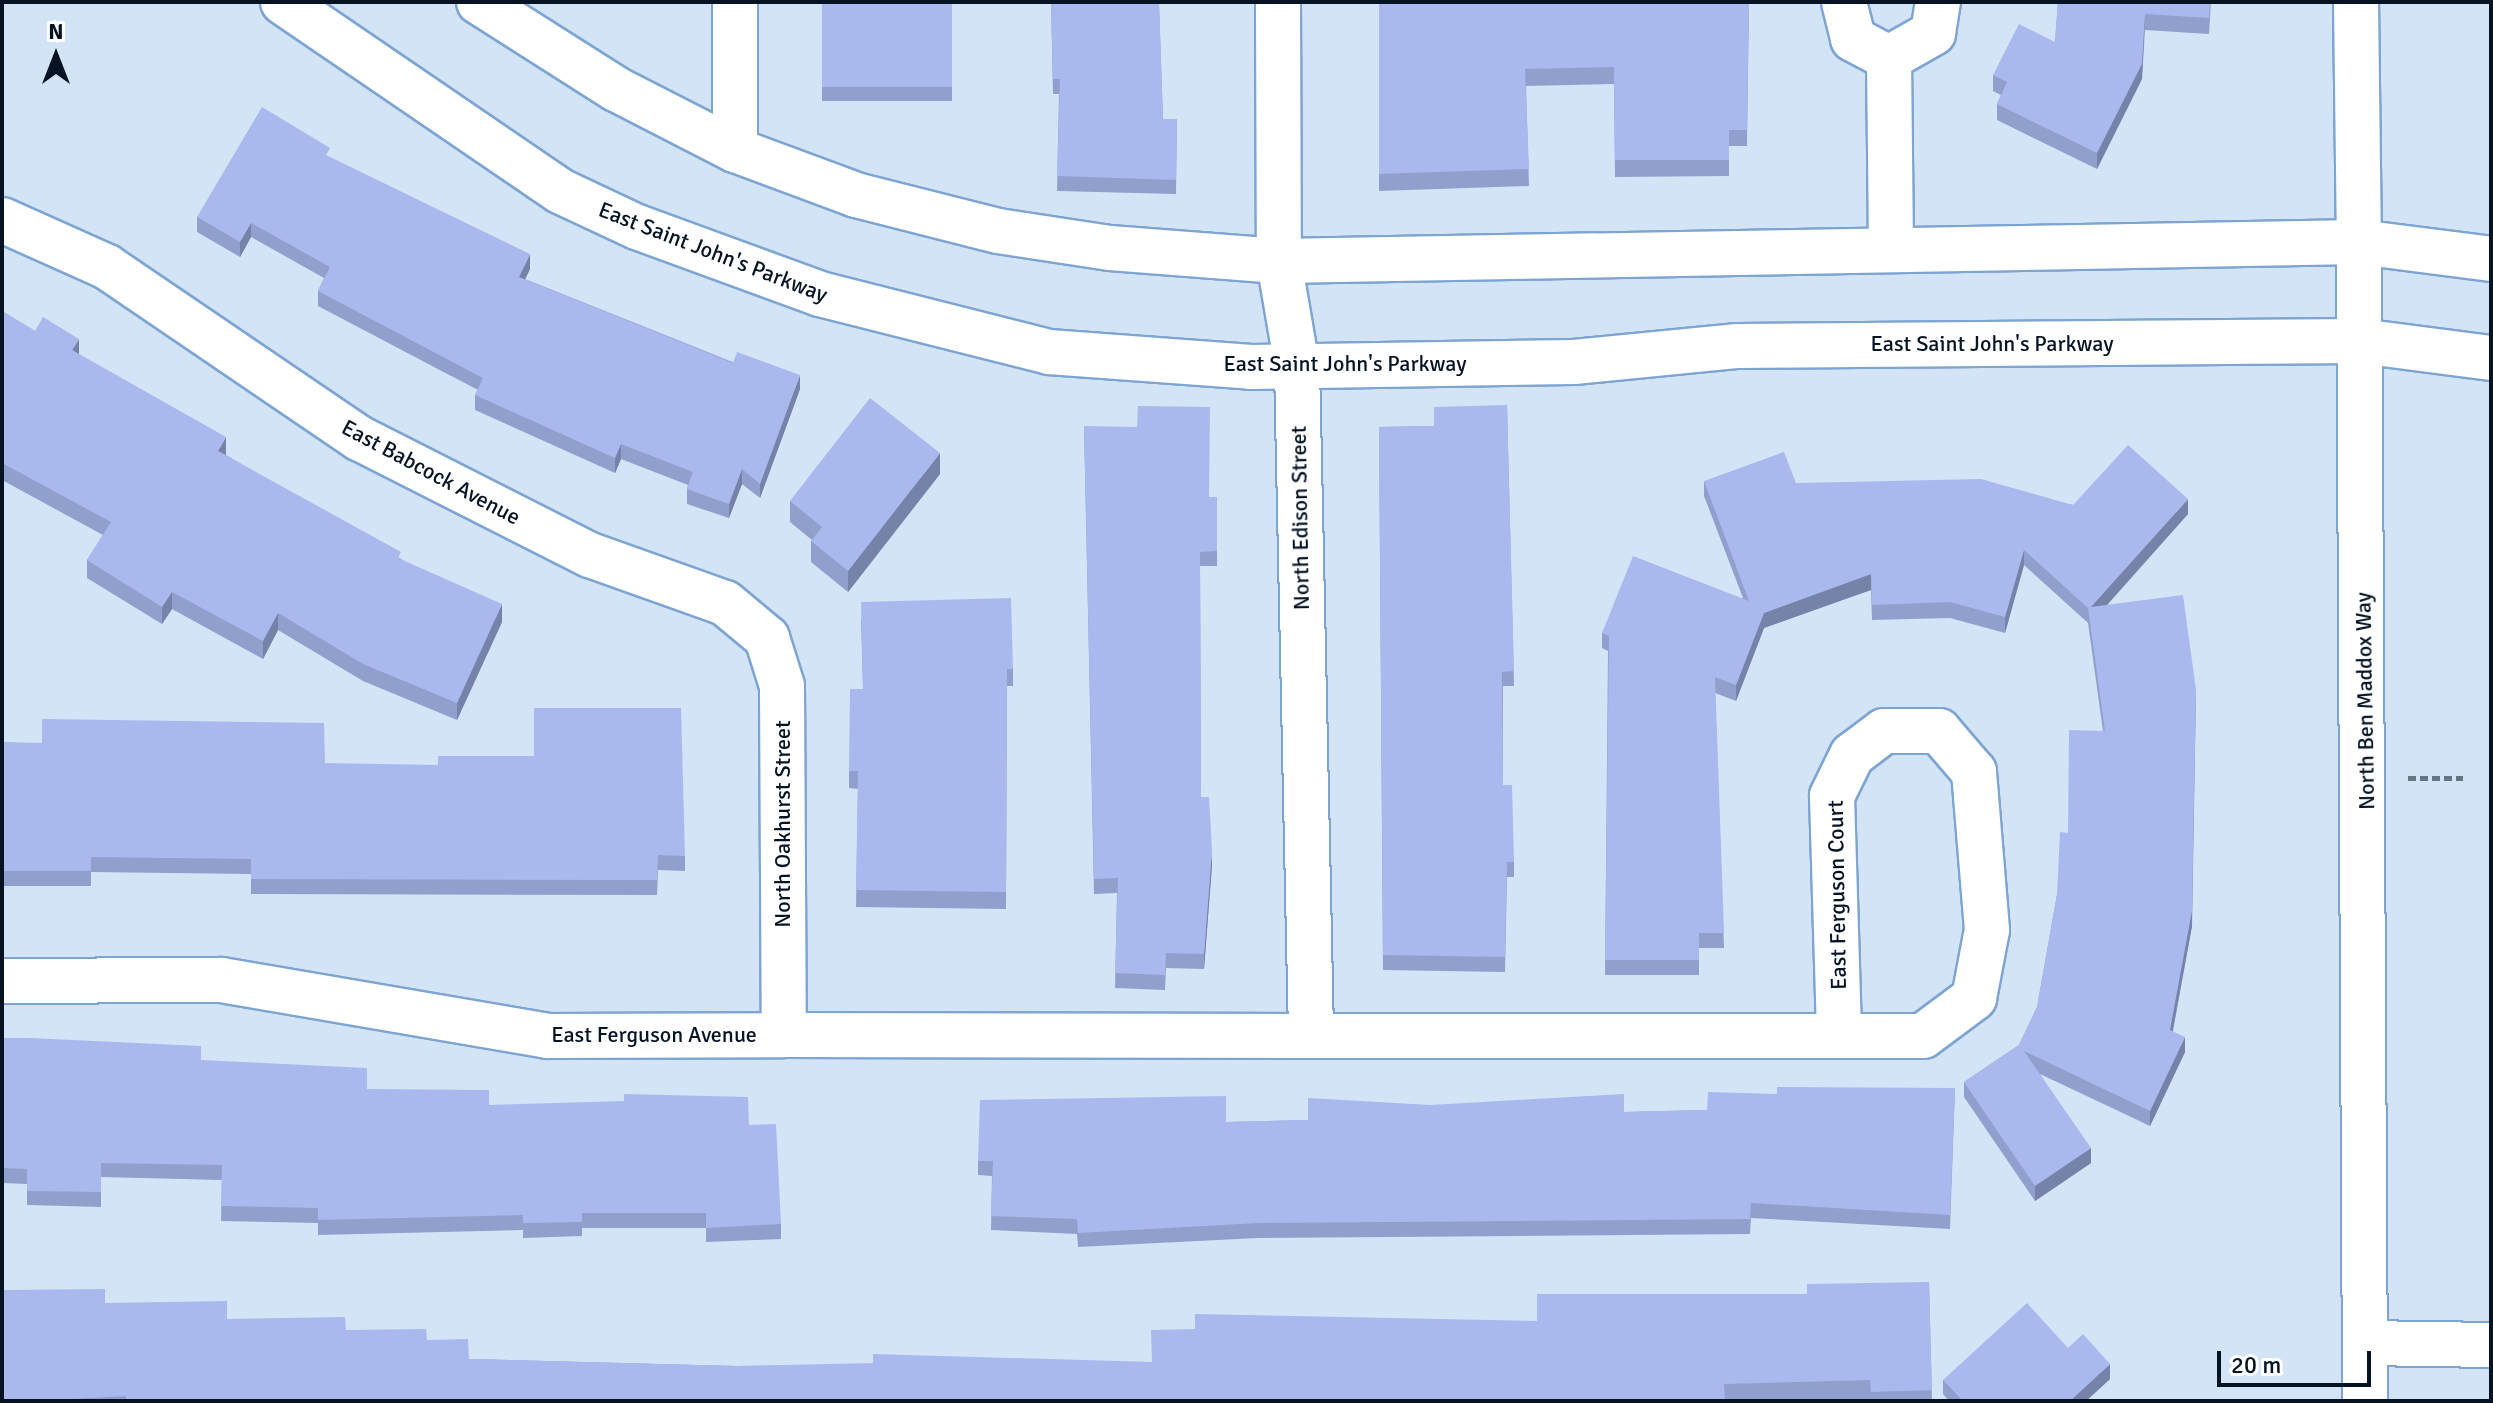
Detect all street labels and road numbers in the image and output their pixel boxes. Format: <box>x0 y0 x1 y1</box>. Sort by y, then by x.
street label: East Saint John's Parkway <box>595 196 831 308</box>
street label: East Saint John's Parkway <box>1871 331 2113 357</box>
street label: East Saint John's Parkway <box>1224 351 1466 377</box>
street label: East Babcock Avenue <box>337 414 525 530</box>
street label: North Edison Street <box>1285 426 1315 610</box>
street label: North Ben Maddox Way <box>2350 592 2380 810</box>
street label: North Oakhurst Street <box>770 720 796 928</box>
street label: East Ferguson Court <box>1822 800 1852 990</box>
street label: East Ferguson Avenue <box>551 1022 757 1048</box>

